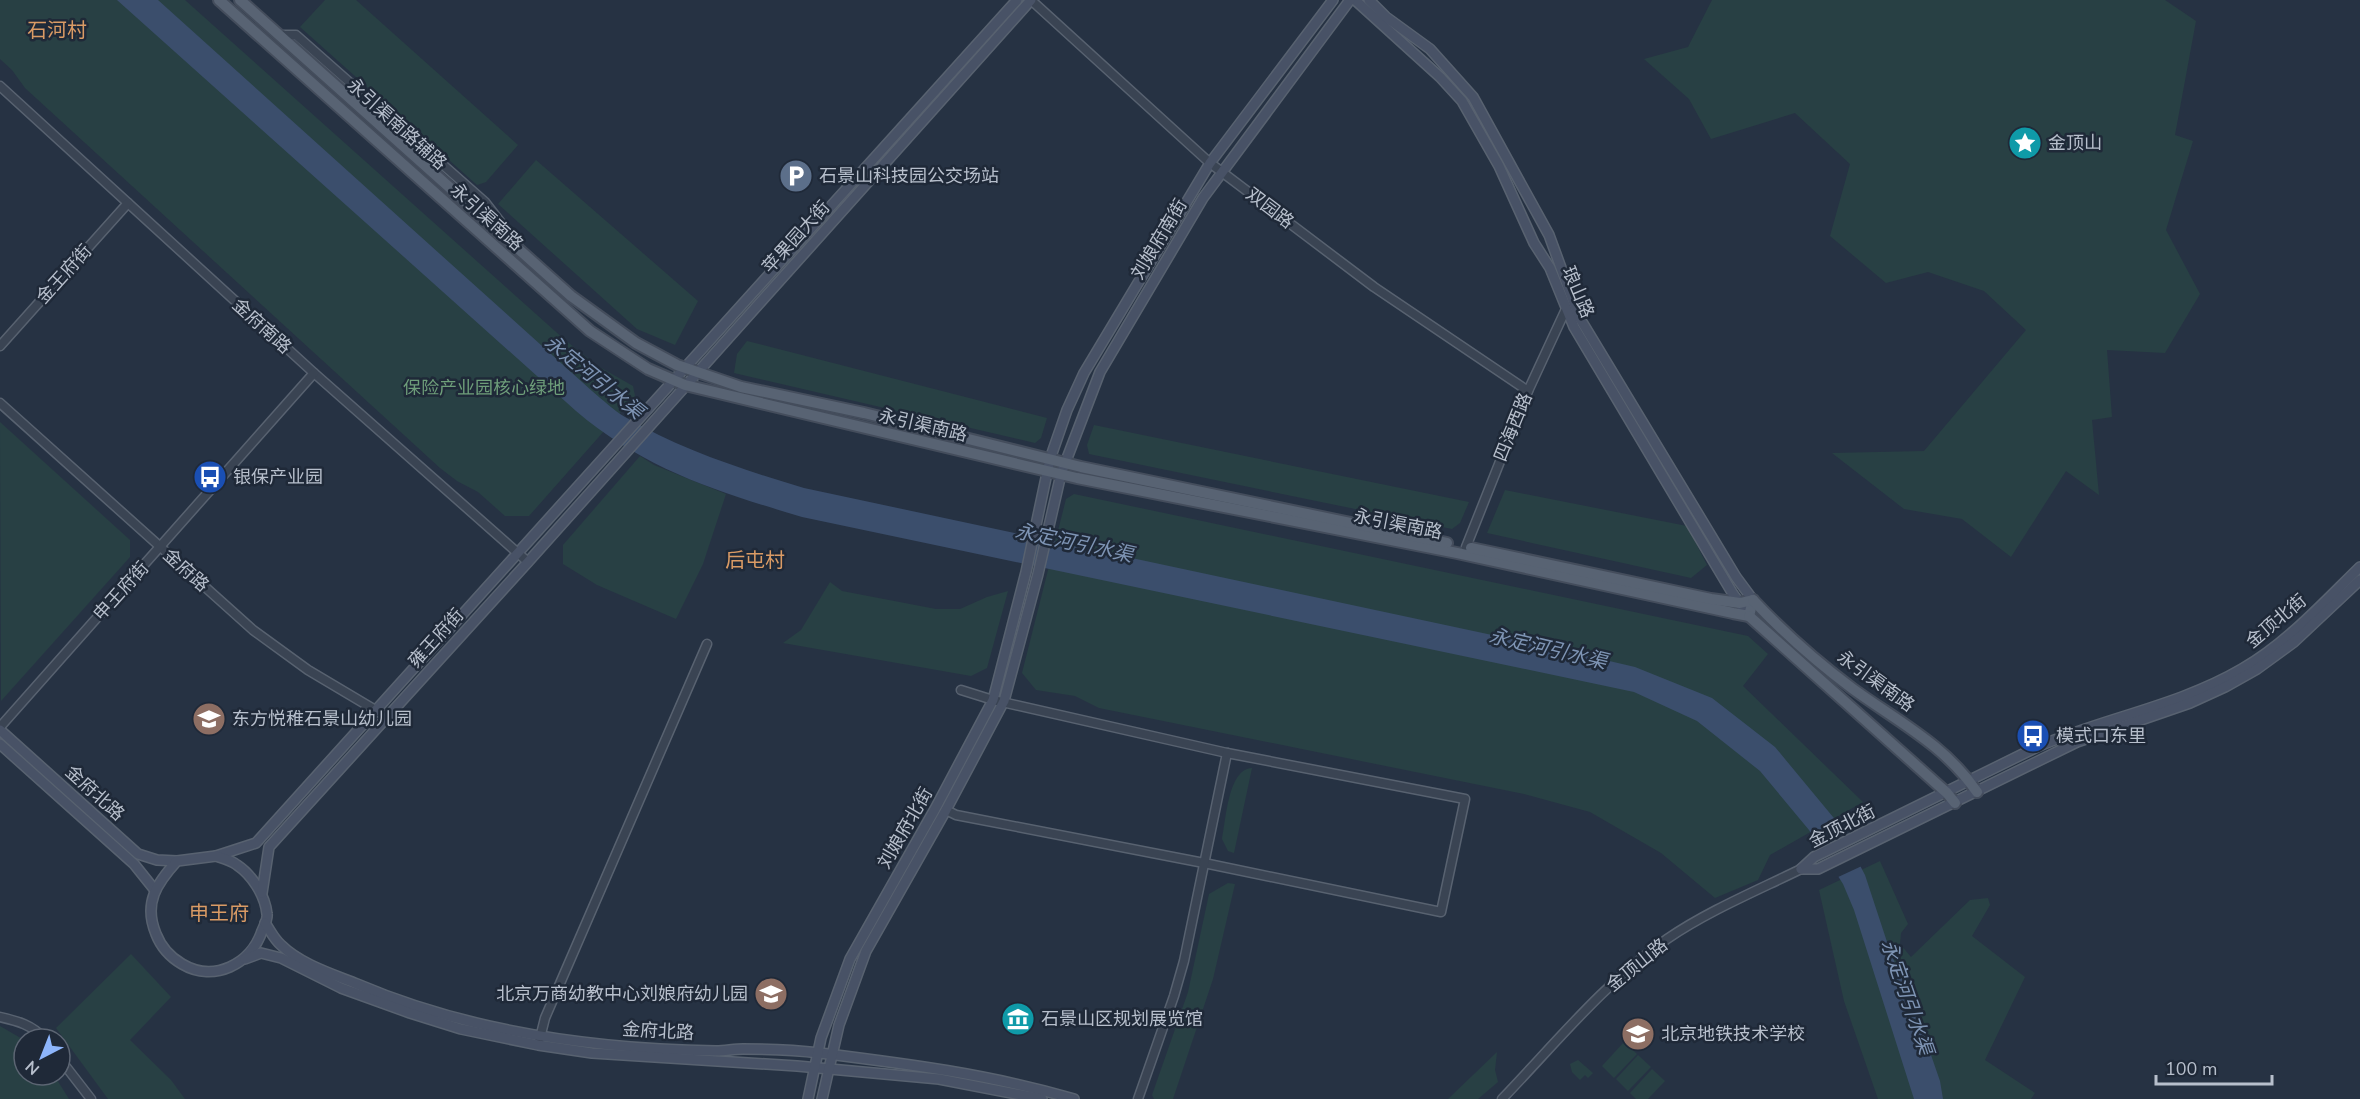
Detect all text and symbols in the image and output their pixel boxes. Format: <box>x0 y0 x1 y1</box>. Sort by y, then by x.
district label: 石河村 <box>27 17 87 44</box>
street label: 永引渠南路辅路 <box>342 73 452 175</box>
place icon: 金顶山 <box>2007 125 2043 161</box>
place label: 金顶山 <box>2048 131 2102 155</box>
parking icon: 石景山科技园公交场站 <box>778 158 814 194</box>
place label: 石景山科技园公交场站 <box>819 164 999 188</box>
street label: 永引渠南路 <box>446 178 528 256</box>
street label: 双园路 <box>1241 182 1299 234</box>
street label: 刘娘府南街 <box>1126 194 1192 284</box>
street label: 苹果园大街 <box>757 196 835 278</box>
street label: 金王府街 <box>31 239 97 309</box>
street label: 琅山路 <box>1556 262 1600 322</box>
street label: 金府南路 <box>227 293 297 359</box>
water label: 永定河引水渠 <box>539 329 651 427</box>
park label: 保险产业园核心绿地 <box>403 376 565 400</box>
street label: 四海西路 <box>1488 389 1538 465</box>
street label: 永引渠南路 <box>876 403 970 447</box>
bus stop icon: 银保产业园 <box>192 459 228 495</box>
place label: 银保产业园 <box>233 465 323 489</box>
street label: 永引渠南路 <box>1352 504 1444 544</box>
water label: 永定河引水渠 <box>1013 517 1138 569</box>
street label: 金府路 <box>158 543 214 597</box>
district label: 后屯村 <box>725 547 785 574</box>
street label: 申王府街 <box>88 556 154 626</box>
street label: 金顶北街 <box>2241 589 2311 653</box>
street label: 雍王府街 <box>403 603 469 673</box>
water label: 永定河引水渠 <box>1487 622 1612 676</box>
street label: 永引渠南路 <box>1833 645 1919 717</box>
school or university icon: 东方悦稚石景山幼儿园 <box>191 701 227 737</box>
place label: 东方悦稚石景山幼儿园 <box>232 707 412 731</box>
bus stop icon: 模式口东里 <box>2015 718 2051 754</box>
place label: 模式口东里 <box>2056 724 2146 748</box>
street label: 金府北路 <box>60 760 130 826</box>
street label: 刘娘府北街 <box>872 783 938 873</box>
street label: 金顶北街 <box>1804 799 1880 853</box>
district label: 申王府 <box>189 900 249 927</box>
street label: 金顶山路 <box>1601 933 1673 997</box>
water label: 永定河引水渠 <box>1875 936 1940 1061</box>
school or university icon: 北京万商幼教中心刘娘府幼儿园 <box>753 976 789 1012</box>
place label: 北京万商幼教中心刘娘府幼儿园 <box>496 982 748 1006</box>
museum icon: 石景山区规划展览馆 <box>1000 1001 1036 1037</box>
place label: 石景山区规划展览馆 <box>1041 1007 1203 1031</box>
school or university icon: 北京地铁技术学校 <box>1620 1016 1656 1052</box>
street label: 金府北路 <box>621 1017 695 1045</box>
place label: 北京地铁技术学校 <box>1661 1022 1805 1046</box>
north arrow <box>12 1027 72 1087</box>
scale bar <box>2156 1048 2272 1086</box>
text: N <box>21 1055 44 1080</box>
text: 100 m <box>2165 1057 2217 1081</box>

